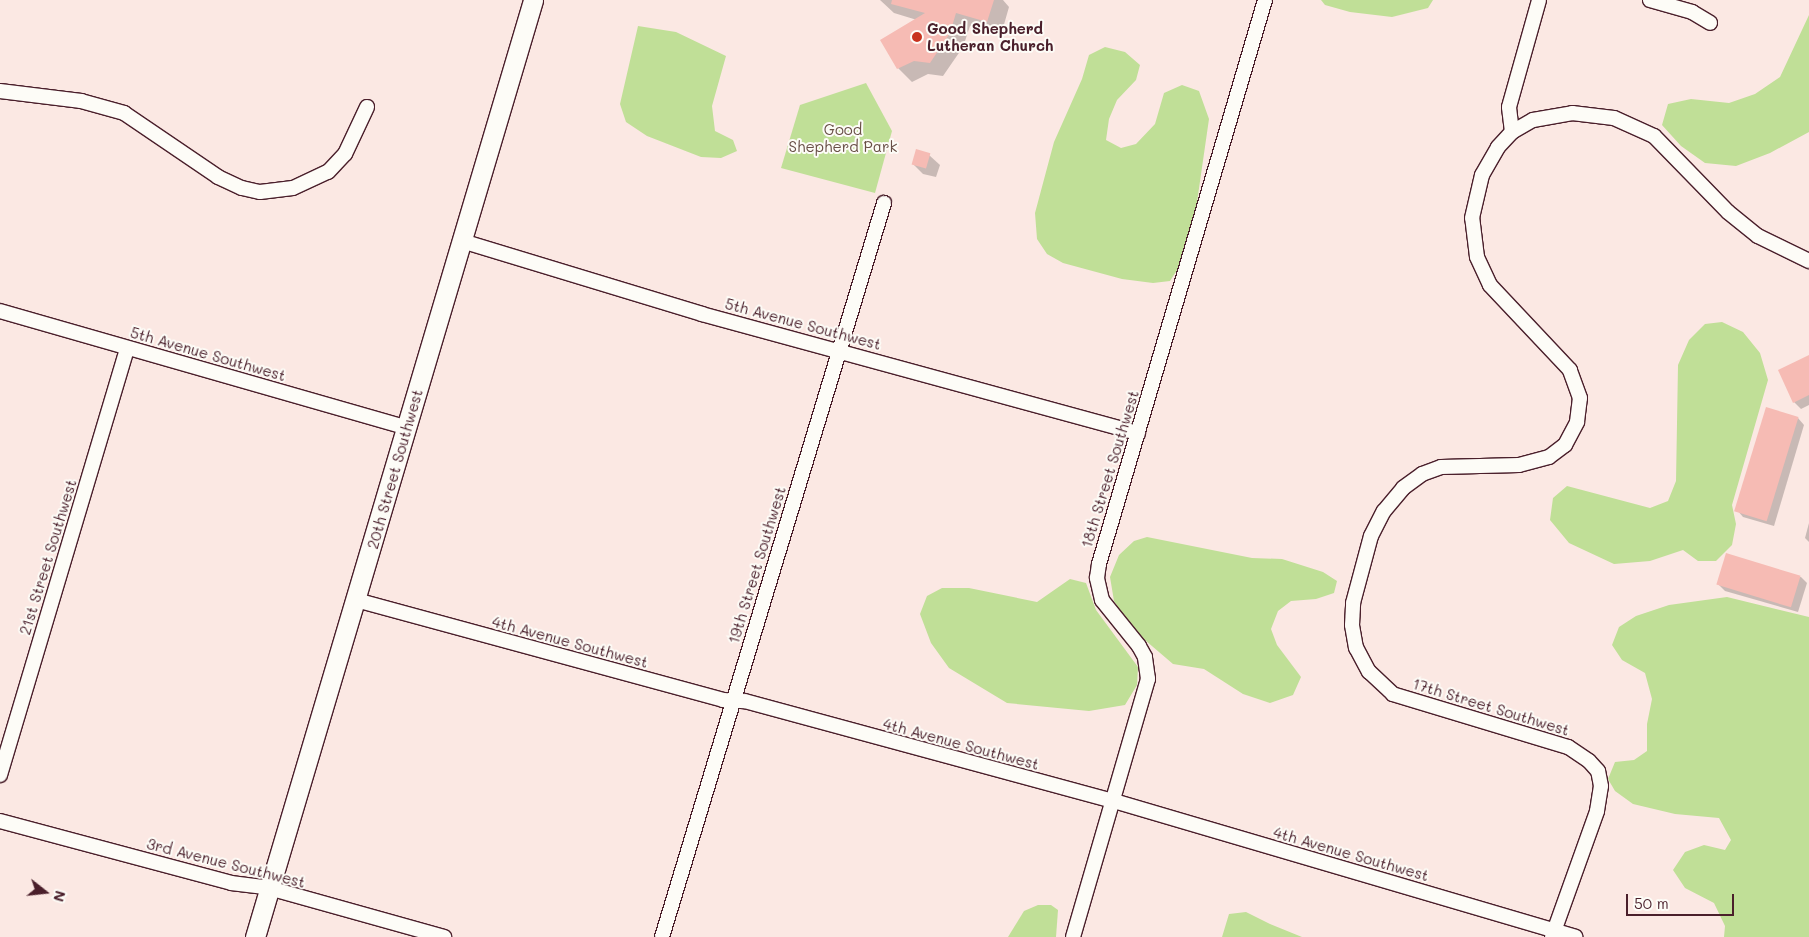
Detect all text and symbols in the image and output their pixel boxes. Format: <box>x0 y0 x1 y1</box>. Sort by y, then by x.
place label: Good Shepherd Lutheran Church <box>927 19 1054 54</box>
marker: Good Shepherd Lutheran Church <box>911 31 923 43</box>
park label: Good Shepherd Park <box>788 120 898 155</box>
street label: 5th Avenue Southwest <box>723 295 883 353</box>
street label: 5th Avenue Southwest <box>128 323 288 385</box>
street label: 20th Street Southwest <box>364 387 426 551</box>
street label: 18th Street Southwest <box>1077 388 1143 550</box>
street label: 21st Street Southwest <box>16 477 80 637</box>
street label: 19th Street Southwest <box>725 484 789 646</box>
street label: 4th Avenue Southwest <box>490 612 650 672</box>
street label: 17th Street Southwest <box>1410 675 1572 739</box>
street label: 4th Avenue Southwest <box>881 714 1041 774</box>
street label: 4th Avenue Southwest <box>1271 823 1431 885</box>
street label: 3rd Avenue Southwest <box>145 835 307 891</box>
north arrow <box>20 867 70 917</box>
scale bar <box>1629 884 1736 916</box>
text: N <box>49 889 71 904</box>
text: 50 m <box>1634 893 1669 913</box>

